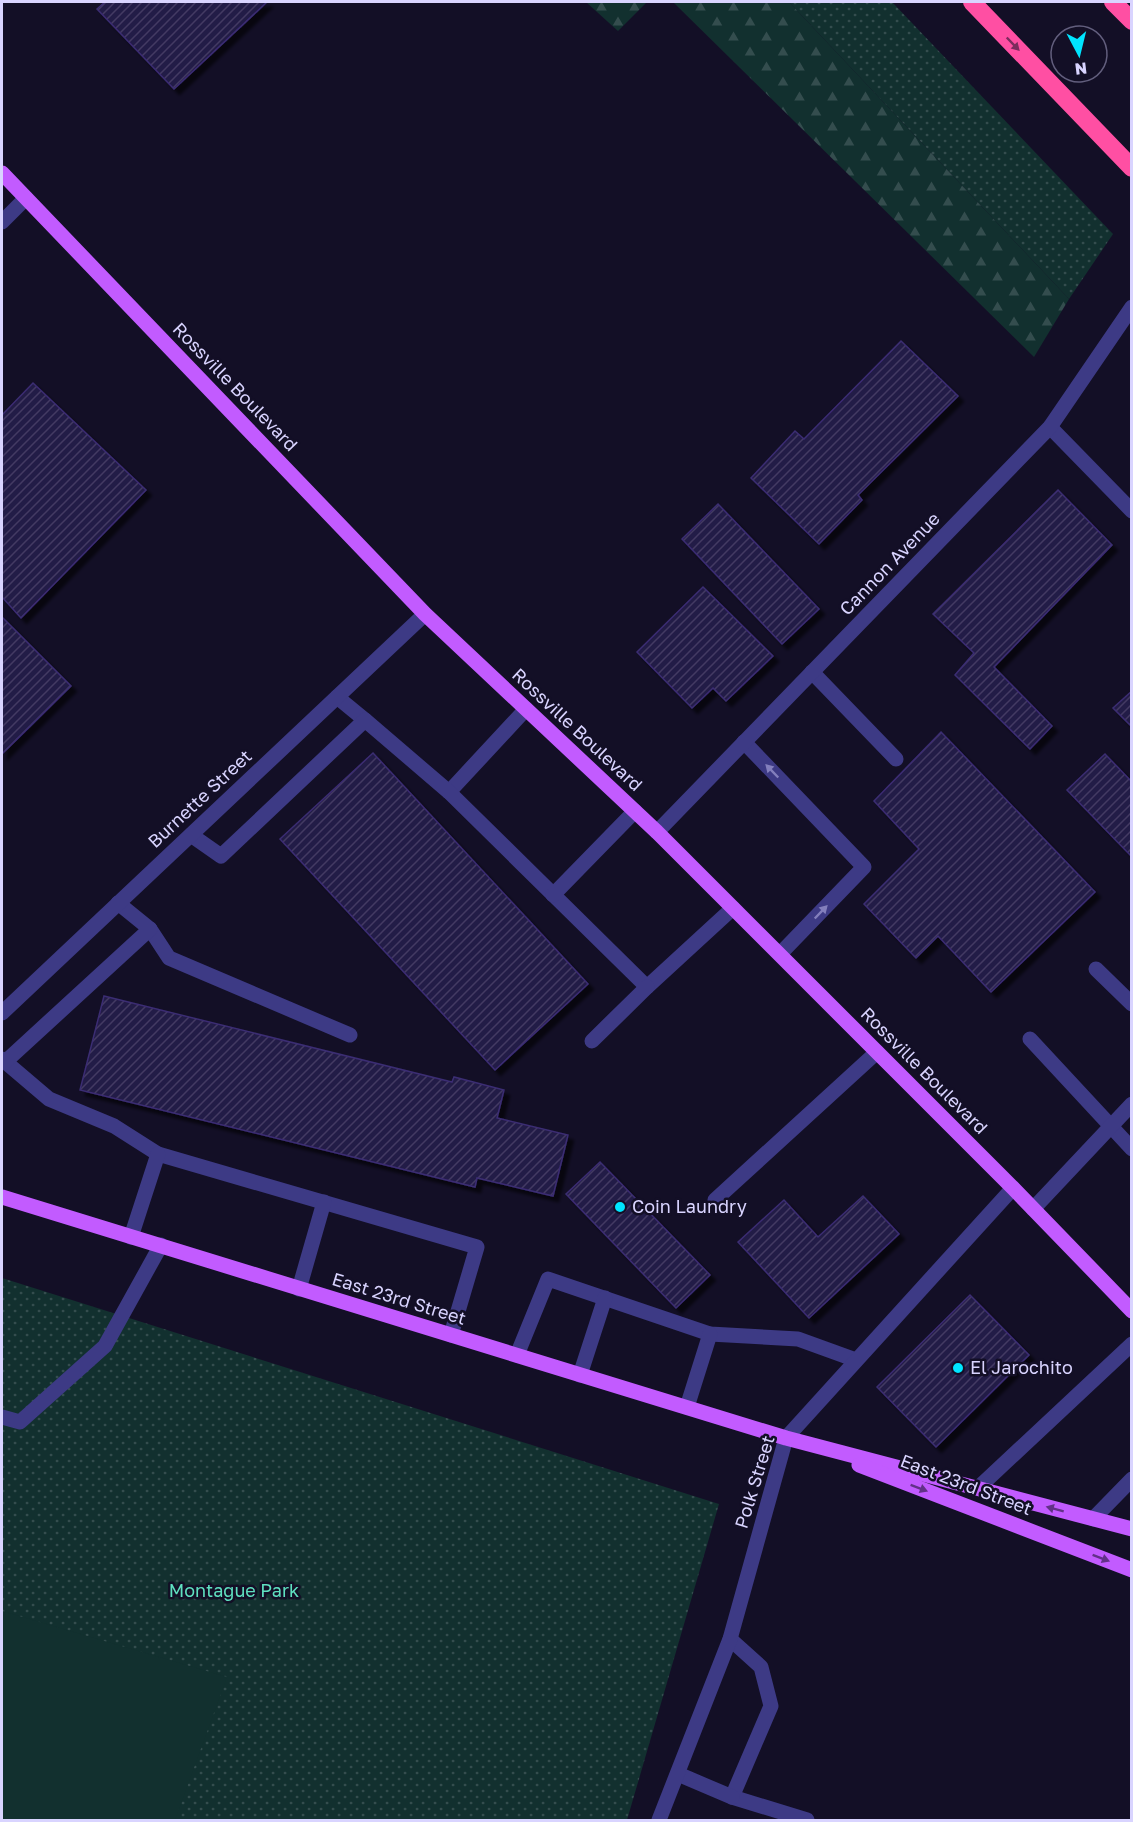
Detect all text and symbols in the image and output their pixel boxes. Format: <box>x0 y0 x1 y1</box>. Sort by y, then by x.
north arrow <box>1049 24 1109 84</box>
one-way arrow <box>1006 36 1020 51</box>
text: N <box>1074 58 1088 80</box>
street label: Rossville Boulevard <box>169 317 303 455</box>
street label: Cannon Avenue <box>835 507 944 619</box>
street label: Rossville Boulevard <box>508 663 647 795</box>
street label: Burnette Street <box>143 745 256 852</box>
one-way arrow <box>766 765 780 779</box>
one-way arrow <box>813 906 827 920</box>
street label: Rossville Boulevard <box>857 1002 993 1138</box>
place label: Coin Laundry <box>632 1195 747 1217</box>
marker: Coin Laundry <box>613 1200 627 1214</box>
street label: East 23rd Street <box>330 1267 469 1329</box>
place label: El Jarochito <box>970 1356 1073 1378</box>
marker: El Jarochito <box>951 1361 965 1375</box>
street label: Polk Street <box>729 1433 779 1531</box>
street label: East 23rd Street <box>898 1449 1035 1519</box>
one-way arrow <box>910 1484 928 1494</box>
one-way arrow <box>1046 1503 1064 1513</box>
one-way arrow <box>1092 1554 1110 1563</box>
park label: Montague Park <box>169 1579 299 1601</box>

